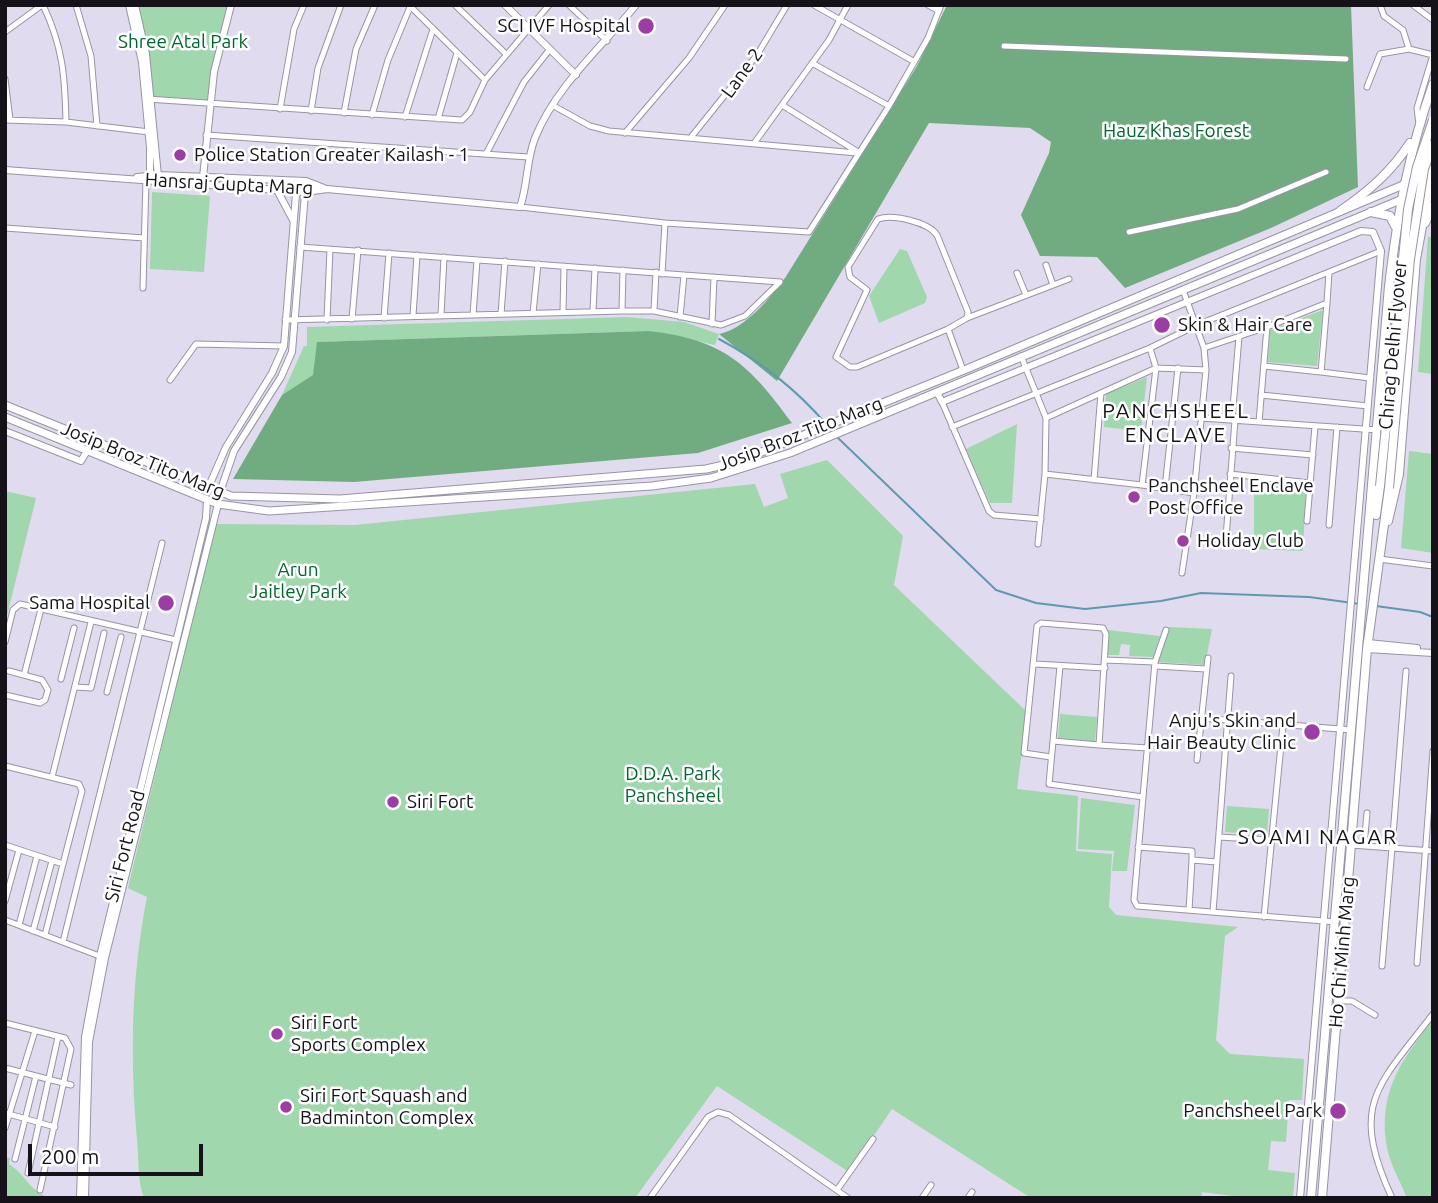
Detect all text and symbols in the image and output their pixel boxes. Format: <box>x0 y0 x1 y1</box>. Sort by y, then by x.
place label: SCI IVF Hospital <box>497 15 630 37</box>
marker: SCI IVF Hospital <box>636 16 656 36</box>
park label: Shree Atal Park <box>118 31 248 53</box>
street label: Lane 2 <box>716 44 768 102</box>
park label: Hauz Khas Forest <box>1103 120 1249 142</box>
place label: Police Station Greater Kailash - 1 <box>194 144 469 166</box>
marker: Police Station Greater Kailash - 1 <box>172 147 188 163</box>
street label: Hansraj Gupta Marg <box>144 168 314 200</box>
street label: Chirag Delhi Flyover <box>1374 259 1412 431</box>
place label: Skin & Hair Care <box>1178 314 1312 336</box>
marker: Skin & Hair Care <box>1152 315 1172 335</box>
street label: Josip Broz Tito Marg <box>714 392 886 476</box>
district label: PANCHSHEEL ENCLAVE <box>1103 398 1249 448</box>
street label: Josip Broz Tito Marg <box>58 417 228 503</box>
place label: Panchsheel Enclave Post Office <box>1148 475 1314 519</box>
marker: Panchsheel Enclave Post Office <box>1126 489 1142 505</box>
place label: Holiday Club <box>1197 530 1304 552</box>
marker: Holiday Club <box>1175 533 1191 549</box>
park label: Arun Jaitley Park <box>249 559 347 603</box>
place label: Sama Hospital <box>29 592 150 614</box>
marker: Sama Hospital <box>156 593 176 613</box>
place label: Anju's Skin and Hair Beauty Clinic <box>1147 710 1296 754</box>
marker: Anju's Skin and Hair Beauty Clinic <box>1302 722 1322 742</box>
park label: D.D.A. Park Panchsheel <box>625 763 721 807</box>
street label: Siri Fort Road <box>100 788 150 904</box>
place label: Siri Fort <box>407 791 473 813</box>
marker: Siri Fort <box>385 794 401 810</box>
district label: SOAMI NAGAR <box>1239 824 1397 850</box>
street label: Ho Chi Minh Marg <box>1324 875 1360 1029</box>
place label: Siri Fort Sports Complex <box>291 1012 426 1056</box>
marker: Siri Fort Sports Complex <box>269 1026 285 1042</box>
place label: Siri Fort Squash and Badminton Complex <box>300 1085 474 1129</box>
marker: Siri Fort Squash and Badminton Complex <box>278 1099 294 1115</box>
place label: Panchsheel Park <box>1183 1100 1322 1122</box>
marker: Panchsheel Park <box>1328 1101 1348 1121</box>
scale bar <box>32 1130 206 1174</box>
text: 200 m <box>41 1144 99 1168</box>

